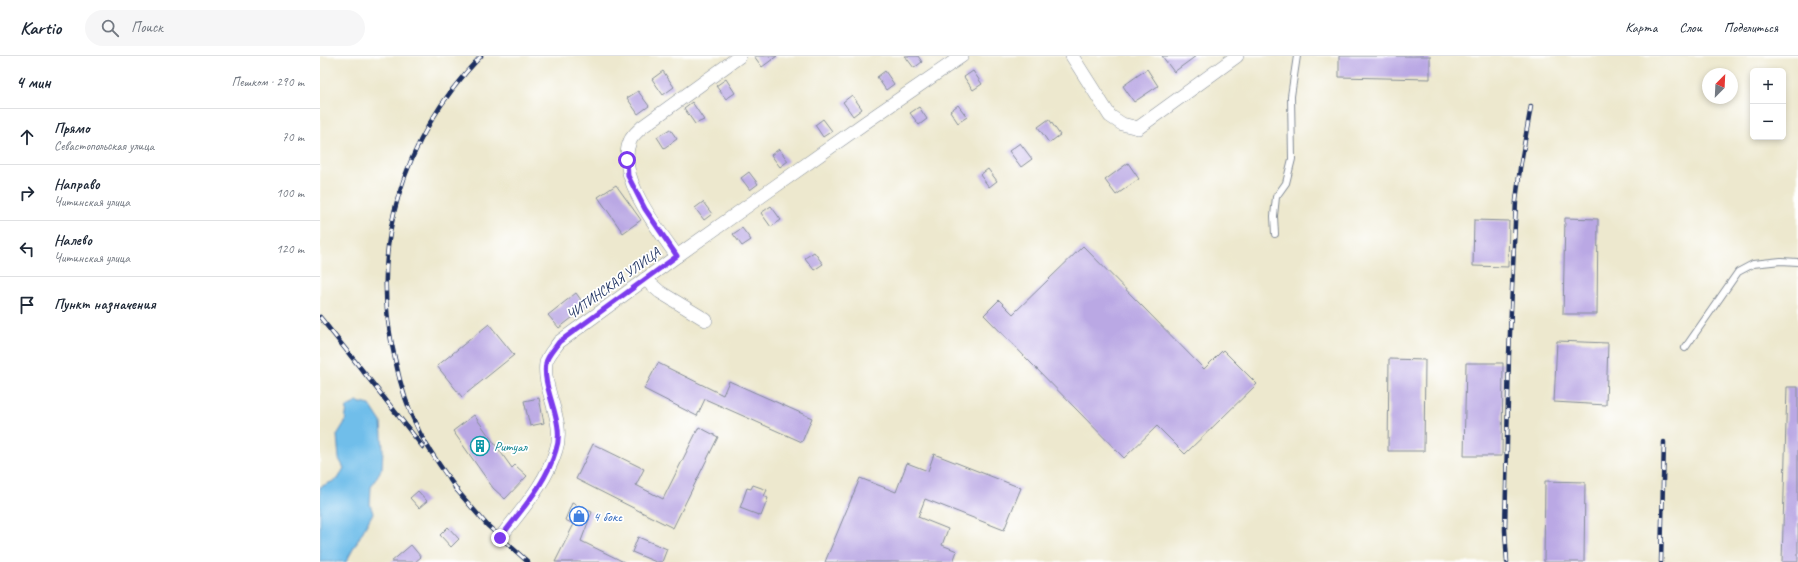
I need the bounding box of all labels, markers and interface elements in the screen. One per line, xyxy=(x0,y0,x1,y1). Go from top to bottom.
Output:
search box xyxy=(85,10,365,46)
text: Kartio xyxy=(20,16,61,40)
icon: search xyxy=(99,17,121,39)
text: Поиск xyxy=(131,18,163,37)
text: Карта xyxy=(1625,19,1657,36)
text: Слои xyxy=(1679,19,1702,36)
text: Поделиться xyxy=(1724,19,1778,36)
north arrow xyxy=(1702,68,1738,104)
map controls xyxy=(1750,68,1786,140)
button: + xyxy=(1750,68,1786,104)
text: 4 мин xyxy=(16,72,51,93)
text: Пешком · 290 m xyxy=(231,74,304,90)
button: − xyxy=(1750,104,1786,140)
text: Прямо xyxy=(54,119,90,138)
icon: ahead xyxy=(16,126,38,148)
text: 70 m xyxy=(282,129,304,145)
text: Севастопольская улица xyxy=(54,138,154,154)
route start xyxy=(618,151,636,169)
text: Направо xyxy=(54,175,100,194)
icon: right xyxy=(16,182,38,204)
text: 100 m xyxy=(276,185,304,201)
text: Читинская улица xyxy=(54,194,130,210)
text: Налево xyxy=(54,231,92,250)
icon: left xyxy=(16,238,38,260)
text: 120 m xyxy=(276,241,304,257)
street label: ЧИТИНСКАЯ УЛИЦА xyxy=(563,243,664,323)
text: Читинская улица xyxy=(54,250,130,266)
icon: arrive xyxy=(16,294,38,316)
text: Пункт назначения xyxy=(54,295,156,314)
building icon: Ритуал xyxy=(469,435,491,457)
place label: Ритуал xyxy=(494,438,528,455)
shop icon: 4 бокс xyxy=(568,505,590,527)
place label: 4 бокс xyxy=(593,508,623,525)
route end xyxy=(491,529,509,547)

